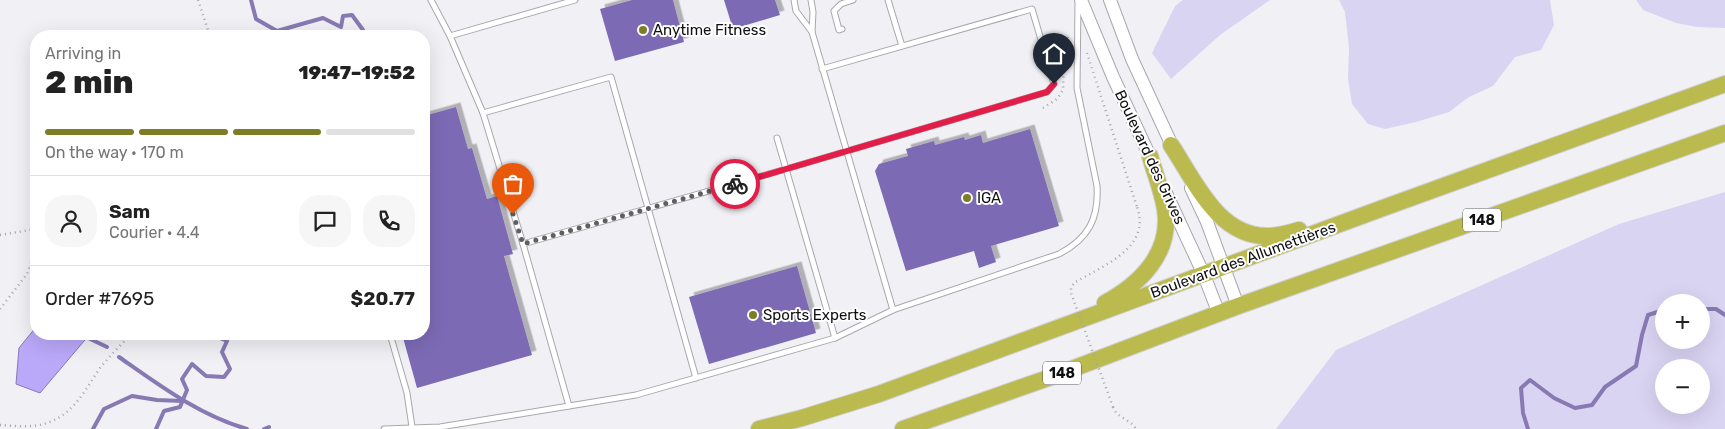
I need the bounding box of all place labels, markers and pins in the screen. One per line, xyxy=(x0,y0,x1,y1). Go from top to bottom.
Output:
place label: Anytime Fitness xyxy=(653,21,766,39)
marker: Anytime Fitness xyxy=(637,24,649,36)
pin xyxy=(1033,33,1075,84)
pin xyxy=(492,163,534,214)
place label: IGA xyxy=(977,189,1001,207)
marker: IGA xyxy=(961,192,973,204)
place label: Sports Experts xyxy=(763,306,867,324)
marker: Sports Experts xyxy=(747,309,759,321)

